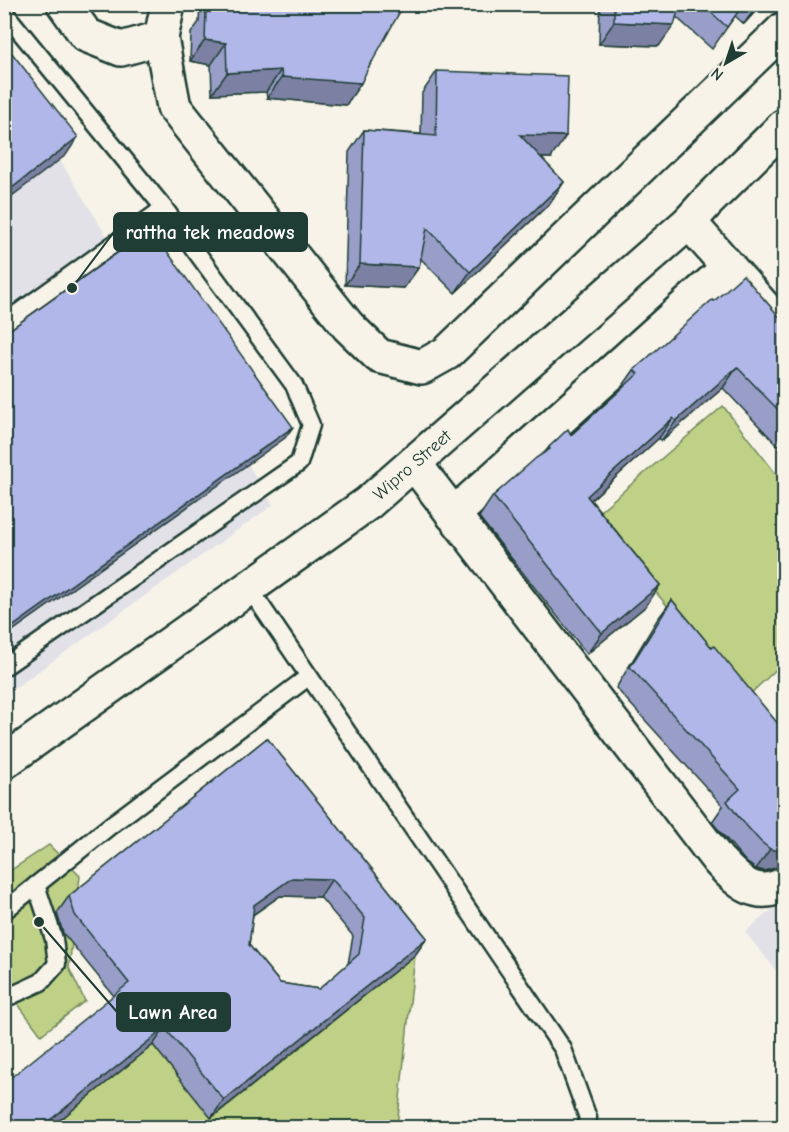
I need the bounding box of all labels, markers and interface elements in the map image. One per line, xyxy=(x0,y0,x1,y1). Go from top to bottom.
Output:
north arrow xyxy=(696,33,756,93)
text: N xyxy=(707,64,727,84)
callout: rattha tek meadows xyxy=(114,213,307,251)
text: rattha tek meadows xyxy=(126,221,294,244)
street label: Wipro Street xyxy=(369,425,456,505)
callout: Lawn Area xyxy=(117,993,230,1031)
text: Lawn Area xyxy=(128,1001,218,1024)

